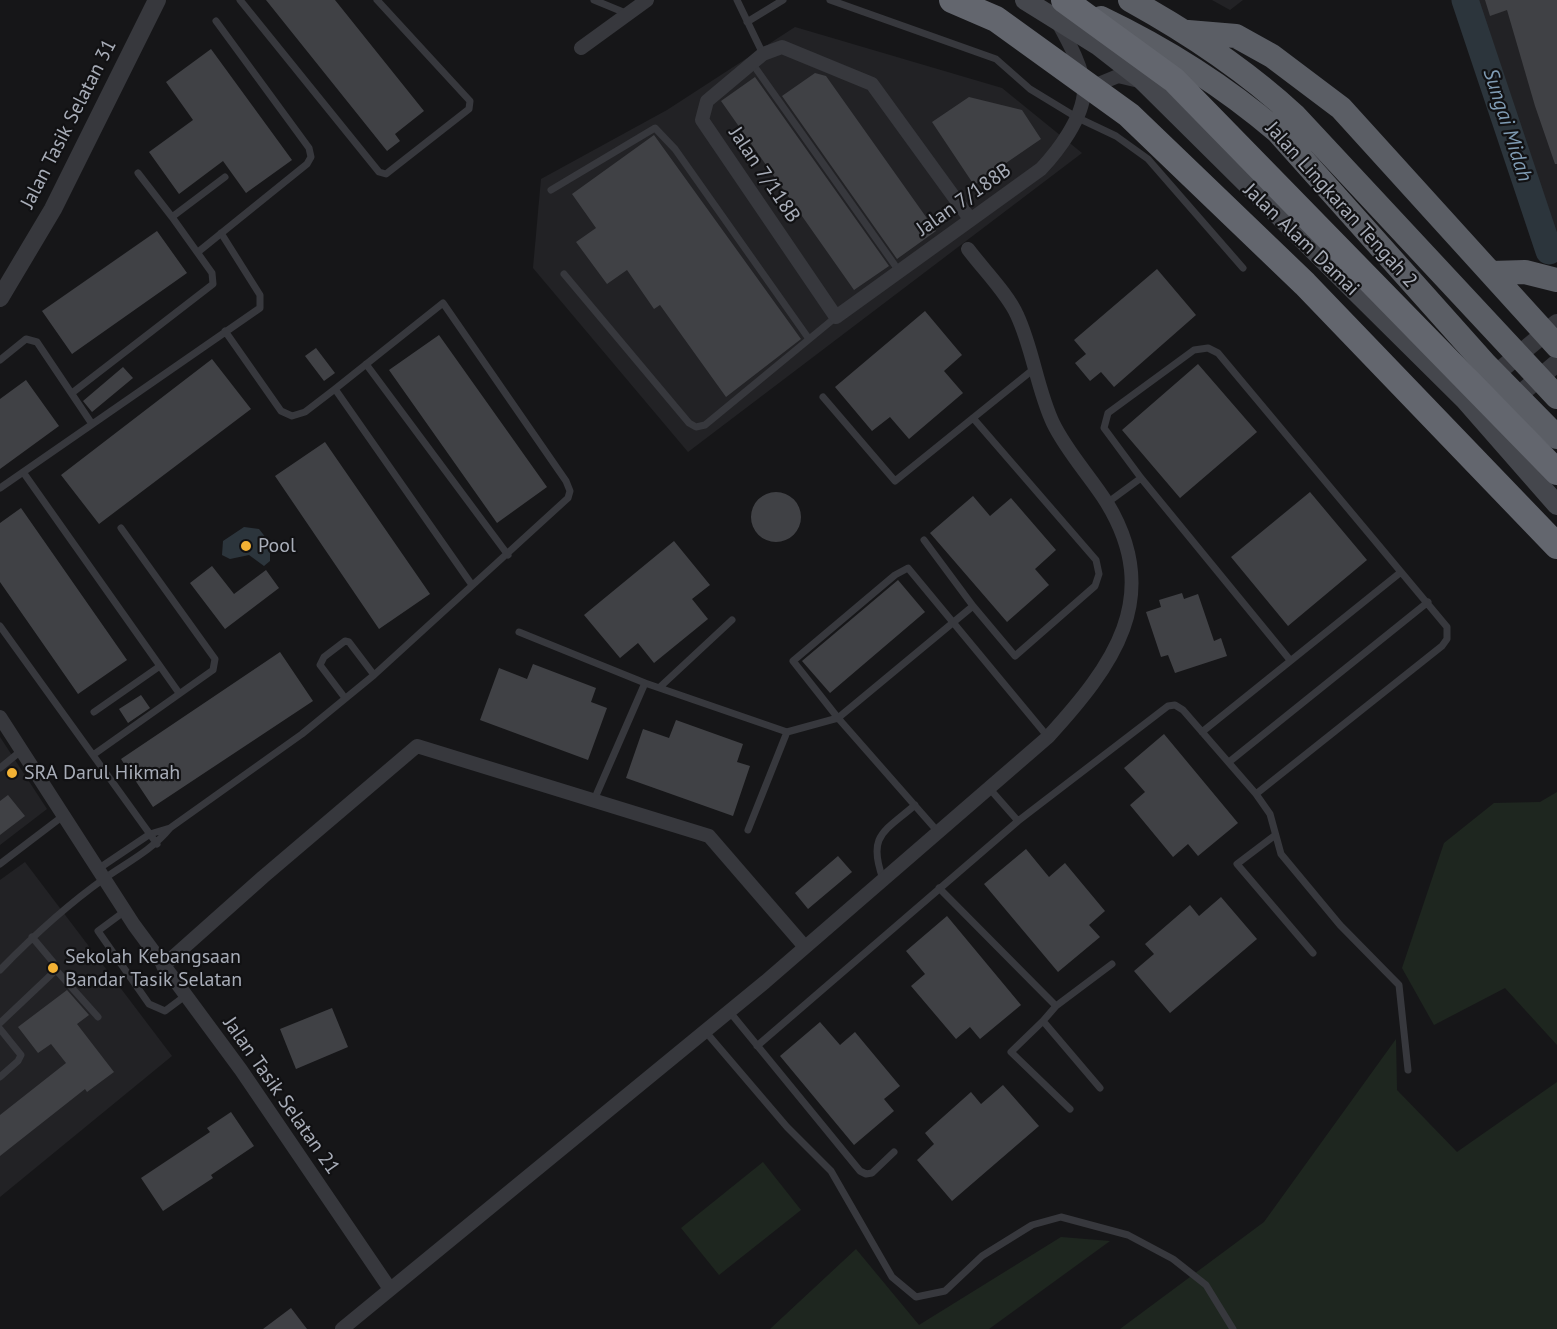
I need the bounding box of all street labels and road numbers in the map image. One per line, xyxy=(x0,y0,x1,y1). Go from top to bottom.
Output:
street label: Jalan Tasik Selatan 31 xyxy=(16,35,122,213)
street label: Jalan Lingkaran Tengah 2 xyxy=(1260,117,1422,293)
street label: Jalan 7/118B xyxy=(723,123,805,227)
street label: Jalan 7/188B xyxy=(912,159,1016,241)
street label: Jalan Alam Damai xyxy=(1238,179,1364,301)
street label: Jalan Tasik Selatan 21 xyxy=(218,1013,344,1179)

